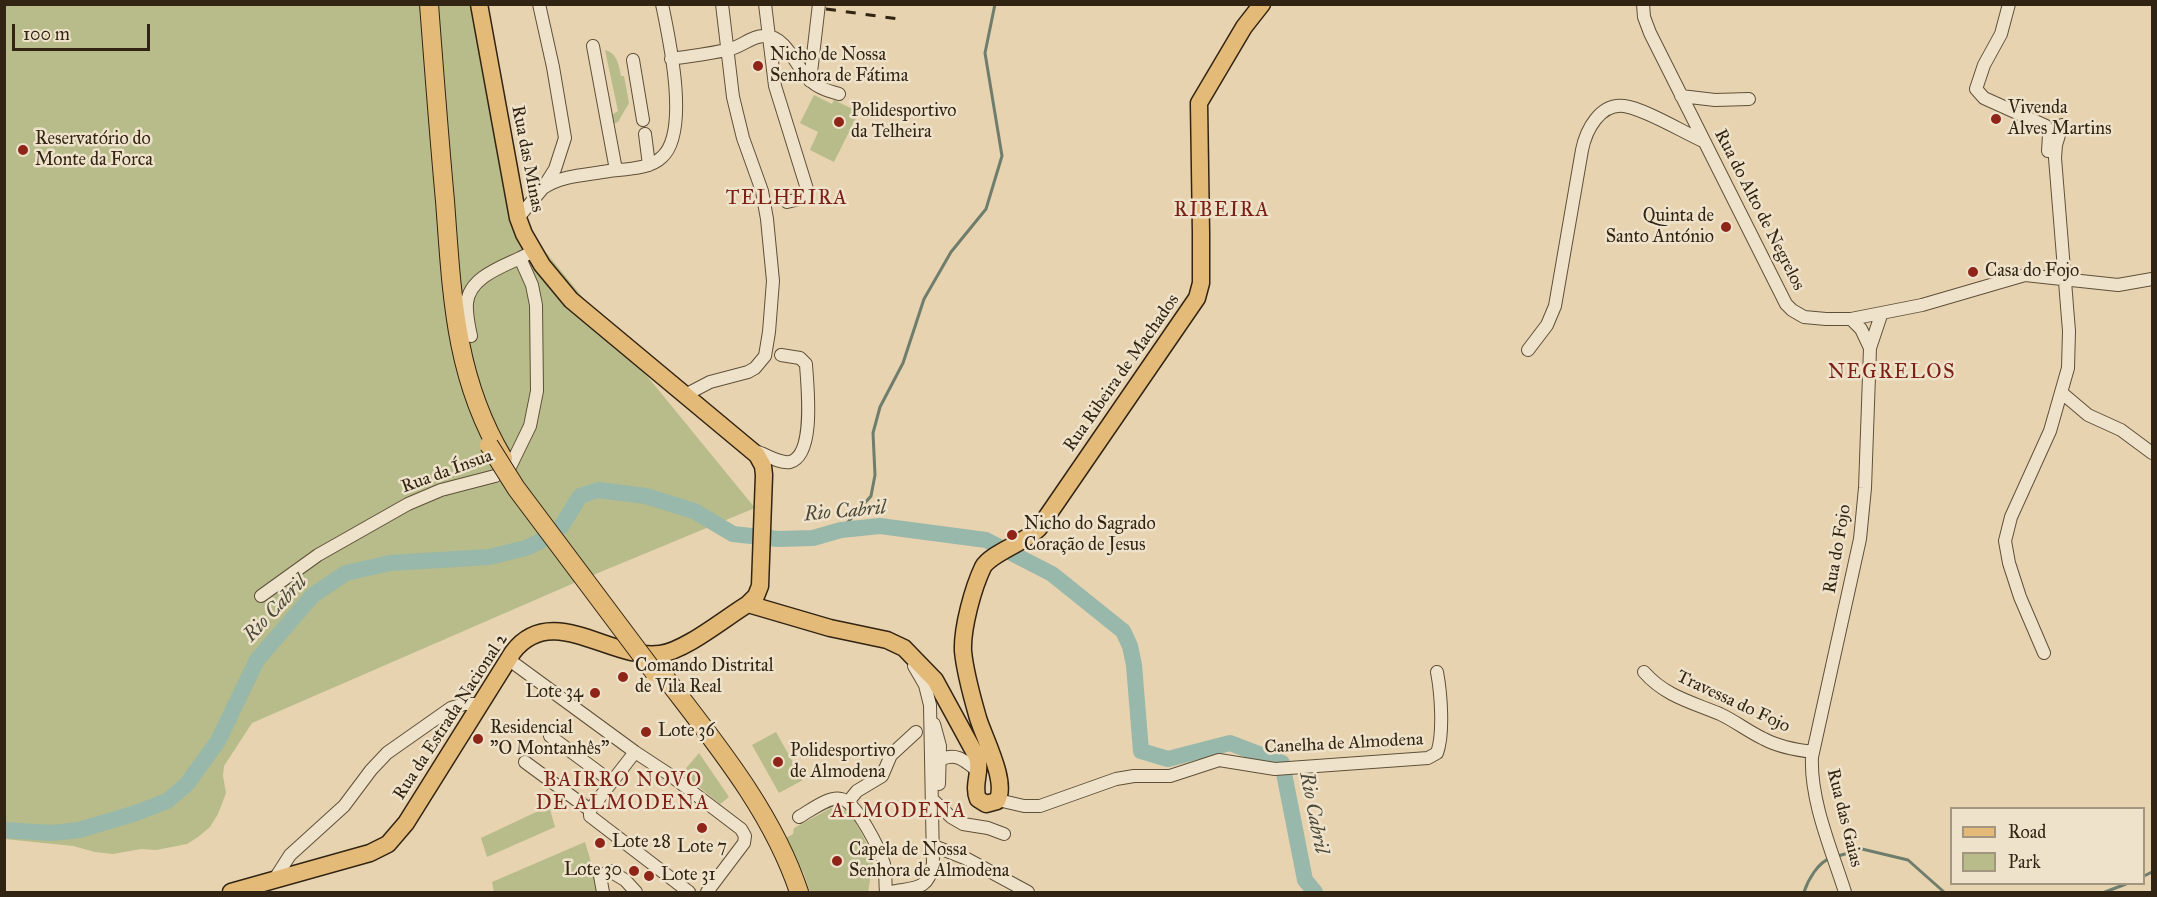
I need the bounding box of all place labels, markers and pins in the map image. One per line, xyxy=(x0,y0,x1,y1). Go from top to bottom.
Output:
place label: Nicho de Nossa Senhora de Fátima xyxy=(770,45,908,88)
marker: Nicho de Nossa Senhora de Fátima xyxy=(751,59,765,73)
place label: Vivenda Alves Martins xyxy=(2008,98,2112,140)
place label: Polidesportivo da Telheira xyxy=(851,101,957,144)
marker: Vivenda Alves Martins xyxy=(1989,112,2003,126)
marker: Polidesportivo da Telheira xyxy=(832,115,846,129)
place label: Reservatório do Monte da Forca xyxy=(35,129,153,172)
marker: Reservatório do Monte da Forca xyxy=(16,143,30,157)
place label: Quinta de Santo António xyxy=(1606,206,1714,248)
marker: Quinta de Santo António xyxy=(1719,220,1733,234)
place label: Casa do Fojo xyxy=(1985,261,2079,283)
marker: Casa do Fojo xyxy=(1966,265,1980,279)
place label: Nicho do Sagrado Coração de Jesus xyxy=(1024,514,1156,556)
marker: Nicho do Sagrado Coração de Jesus xyxy=(1005,528,1019,542)
place label: Comando Distrital de Vila Real xyxy=(635,656,774,698)
marker: Comando Distrital de Vila Real xyxy=(616,670,630,684)
place label: Lote 34 xyxy=(526,682,583,704)
marker: Lote 34 xyxy=(588,686,602,700)
place label: Residencial "O Montanhês" xyxy=(490,718,609,760)
place label: Lote 36 xyxy=(658,721,715,743)
marker: Lote 36 xyxy=(639,725,653,739)
marker: Residencial "O Montanhês" xyxy=(471,732,485,746)
place label: Polidesportivo de Almodena xyxy=(790,741,896,783)
marker: Polidesportivo de Almodena xyxy=(771,755,785,769)
marker: Lote 7 xyxy=(695,821,709,835)
place label: Lote 28 xyxy=(612,832,671,854)
marker: Lote 28 xyxy=(593,836,607,850)
place label: Lote 7 xyxy=(677,837,727,859)
place label: Capela de Nossa Senhora de Almodena xyxy=(849,840,1009,882)
marker: Capela de Nossa Senhora de Almodena xyxy=(830,854,844,868)
place label: Lote 30 xyxy=(564,860,622,882)
marker: Lote 30 xyxy=(627,864,641,878)
place label: Lote 31 xyxy=(661,865,716,887)
marker: Lote 31 xyxy=(642,869,656,883)

